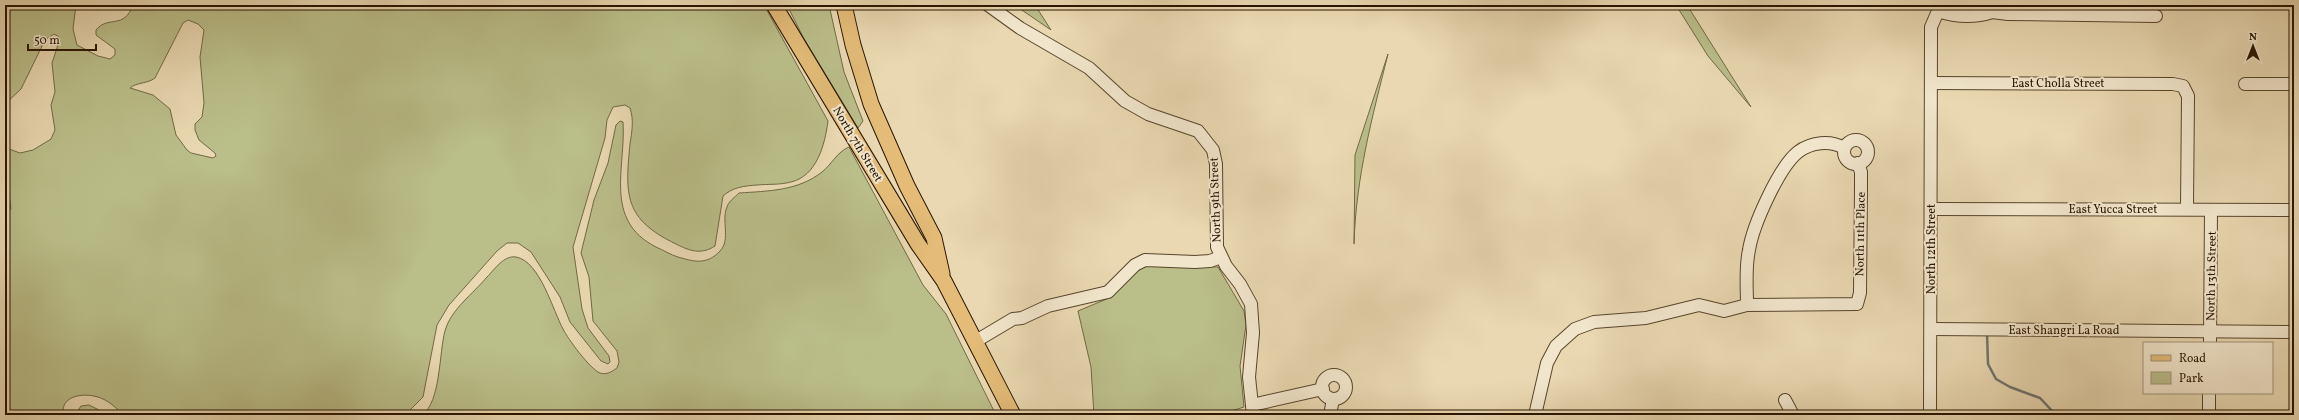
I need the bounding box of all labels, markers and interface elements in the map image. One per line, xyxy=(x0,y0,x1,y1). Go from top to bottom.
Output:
scale bar xyxy=(28,26,96,52)
north arrow xyxy=(2233,26,2273,66)
text: N xyxy=(2249,30,2257,45)
text: 50 m xyxy=(34,33,60,49)
street label: East Cholla Street xyxy=(2011,76,2105,92)
street label: North 7th Street xyxy=(828,104,886,185)
street label: North 9th Street xyxy=(1207,157,1225,243)
street label: North 11th Place xyxy=(1852,191,1870,277)
street label: East Yucca Street xyxy=(2069,202,2157,218)
street label: North 12th Street xyxy=(1924,204,1940,294)
street label: North 13th Street xyxy=(2203,231,2221,321)
street label: East Shangri La Road xyxy=(2008,323,2120,339)
legend xyxy=(2143,342,2273,394)
text: Road xyxy=(2179,351,2206,367)
text: Park xyxy=(2179,371,2204,387)

